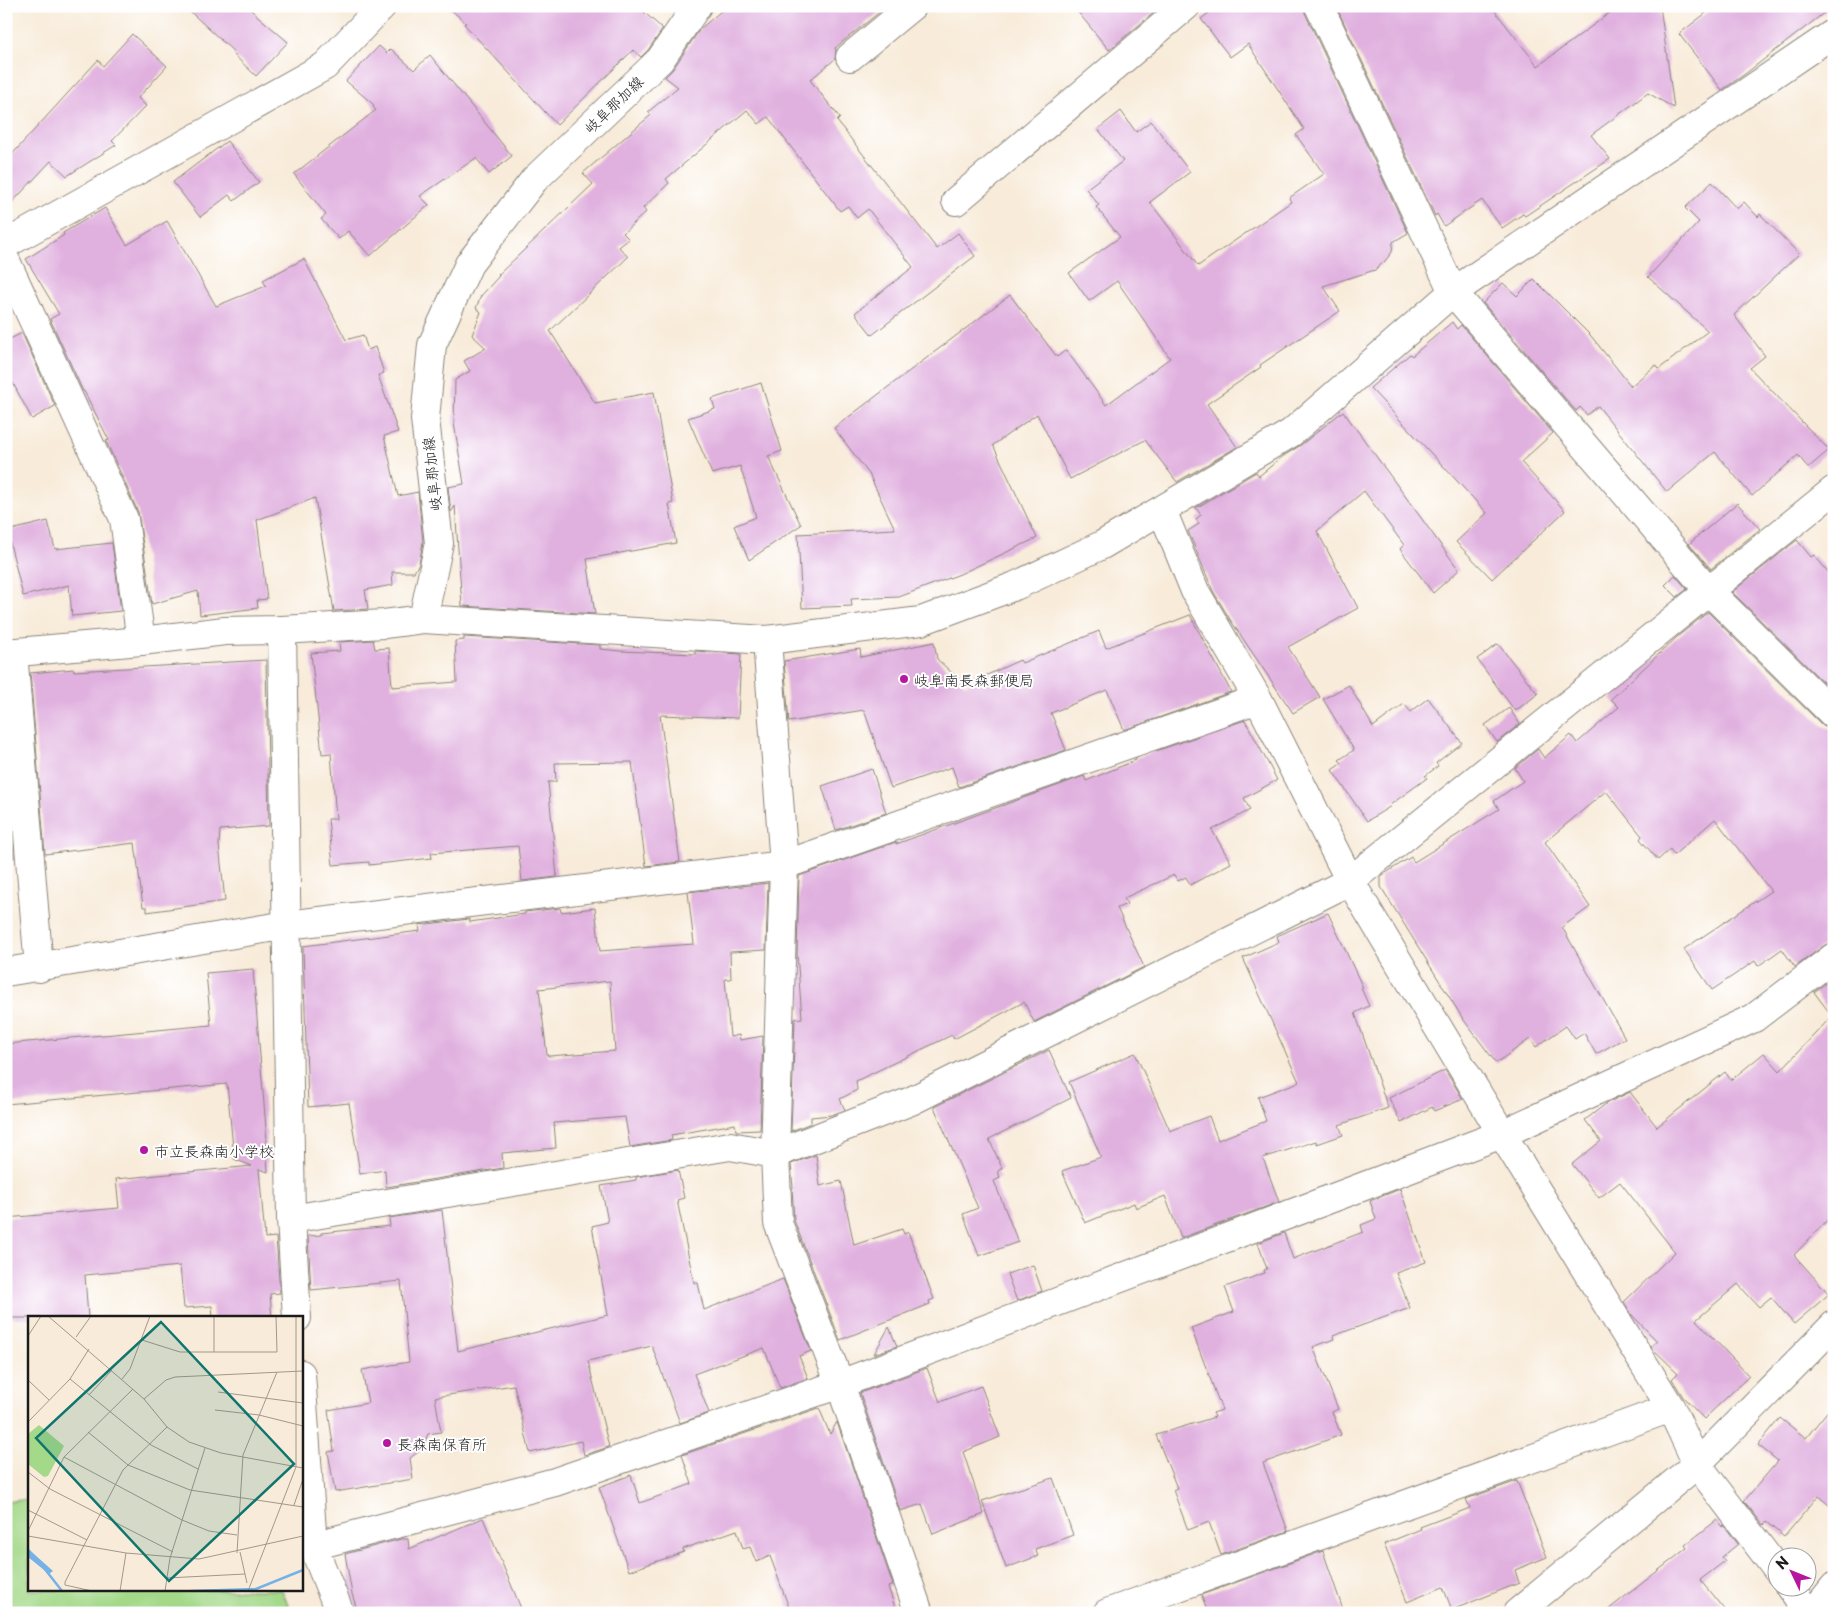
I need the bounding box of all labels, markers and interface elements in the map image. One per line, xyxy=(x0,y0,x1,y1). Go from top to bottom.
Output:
street label: 岐阜那加線 xyxy=(578,70,648,138)
street label: 岐阜那加線 xyxy=(416,435,446,513)
place label: 岐阜南長森郵便局 xyxy=(914,668,1034,691)
marker: 岐阜南長森郵便局 xyxy=(898,673,910,685)
place label: 市立長森南小学校 xyxy=(154,1139,274,1162)
marker: 市立長森南小学校 xyxy=(138,1144,150,1156)
inset map xyxy=(28,1316,302,1592)
place label: 長森南保育所 xyxy=(397,1432,487,1455)
marker: 長森南保育所 xyxy=(381,1437,393,1449)
north arrow xyxy=(1768,1546,1818,1596)
text: N xyxy=(1771,1552,1794,1574)

